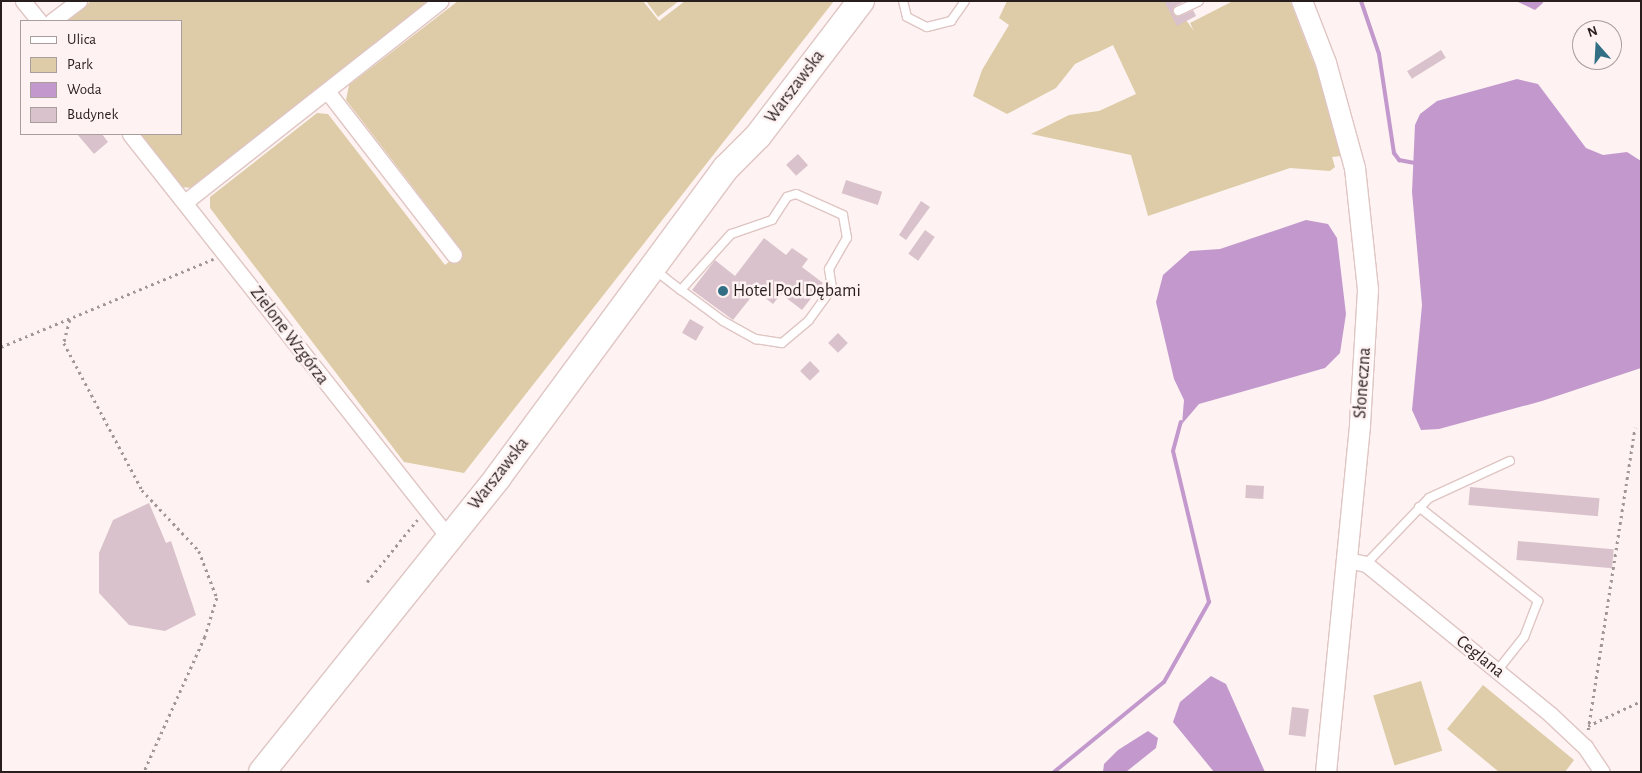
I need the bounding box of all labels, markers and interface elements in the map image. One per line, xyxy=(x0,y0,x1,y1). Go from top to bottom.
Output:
legend xyxy=(20,20,182,135)
north arrow xyxy=(1572,20,1622,70)
text: N xyxy=(1586,24,1599,40)
text: Ulica xyxy=(67,32,96,47)
street label: Warszawska xyxy=(760,46,830,128)
text: Park xyxy=(67,57,93,72)
text: Woda xyxy=(67,82,102,97)
text: Budynek xyxy=(67,107,118,122)
place label: Hotel Pod Dębami xyxy=(733,280,861,302)
street label: Zielone Wzgórza xyxy=(245,283,333,389)
marker: Hotel Pod Dębami xyxy=(717,285,729,297)
street label: Słoneczna xyxy=(1350,347,1376,419)
street label: Warszawska xyxy=(464,433,534,515)
street label: Ceglana xyxy=(1451,631,1509,683)

